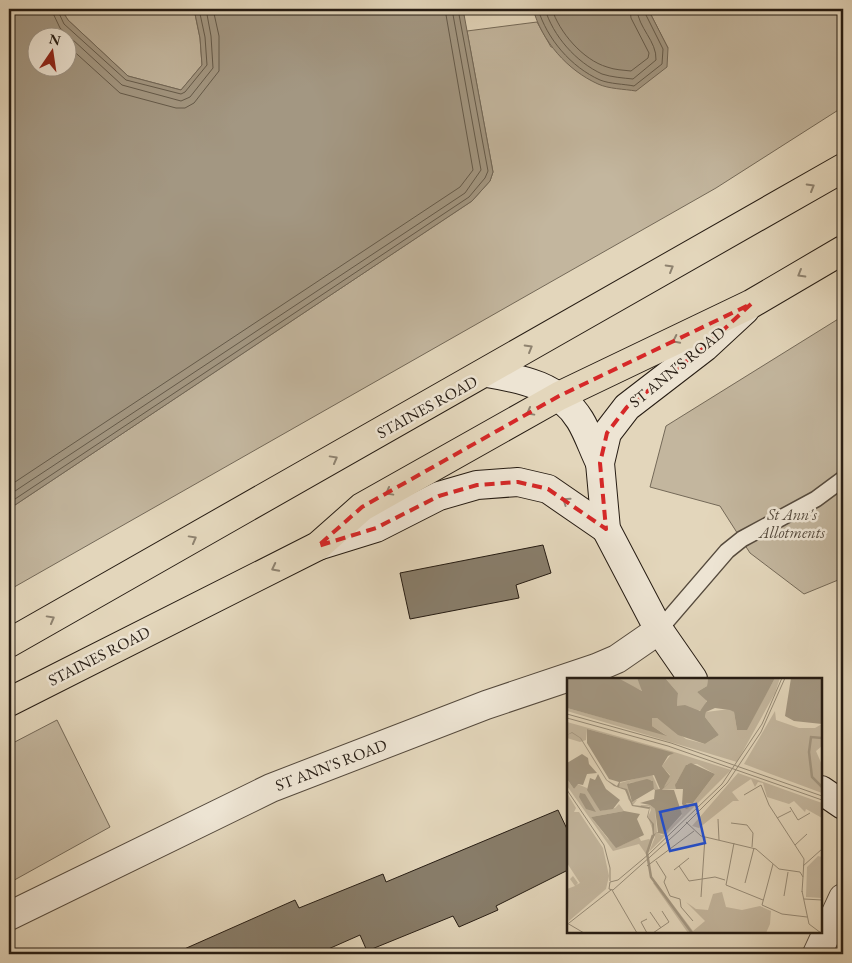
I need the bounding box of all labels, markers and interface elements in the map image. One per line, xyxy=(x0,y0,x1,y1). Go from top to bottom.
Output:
north arrow xyxy=(28,28,78,78)
text: N xyxy=(47,29,63,50)
one-way arrow xyxy=(806,183,815,193)
one-way arrow xyxy=(665,264,674,274)
one-way arrow xyxy=(798,268,807,278)
street label: ST ANN'S ROAD xyxy=(625,322,729,412)
one-way arrow xyxy=(672,334,681,344)
one-way arrow xyxy=(524,345,533,355)
street label: STAINES ROAD xyxy=(373,371,481,443)
one-way arrow xyxy=(527,406,536,416)
one-way arrow xyxy=(329,455,338,465)
one-way arrow xyxy=(385,486,394,496)
one-way arrow xyxy=(562,498,571,507)
park label: St Ann's Allotments xyxy=(758,504,825,543)
one-way arrow xyxy=(187,535,196,545)
one-way arrow xyxy=(271,562,280,572)
one-way arrow xyxy=(46,615,55,625)
street label: STAINES ROAD xyxy=(44,621,154,691)
inset map xyxy=(567,678,822,933)
street label: ST ANN'S ROAD xyxy=(272,734,390,796)

